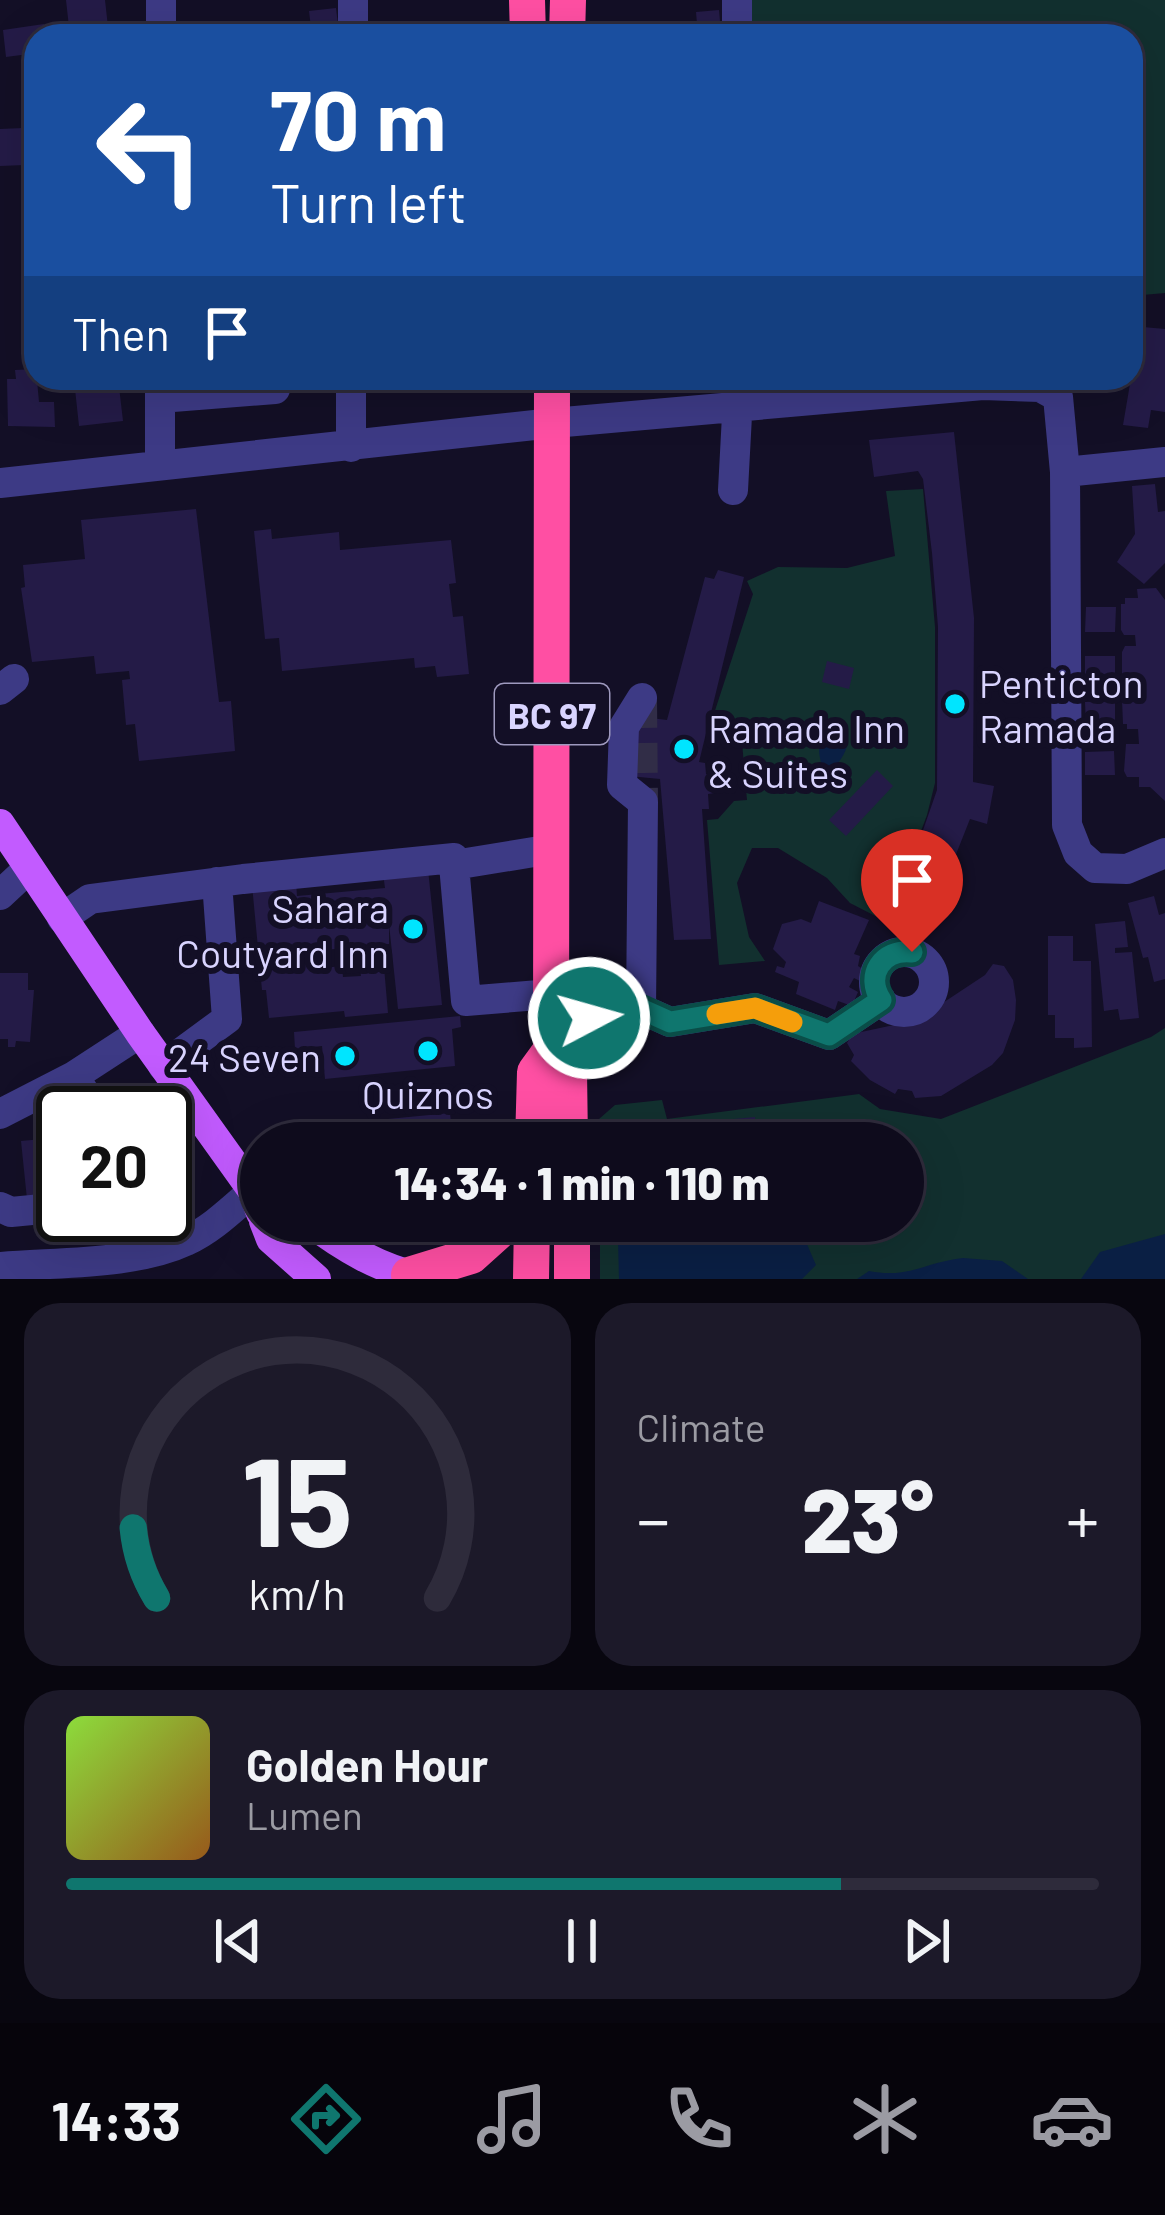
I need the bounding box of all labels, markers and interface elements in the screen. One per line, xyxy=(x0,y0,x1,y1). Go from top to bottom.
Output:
text: 70 m xyxy=(270,67,446,168)
icon: left xyxy=(72,72,228,228)
text: Turn left xyxy=(270,169,467,234)
icon: arrive xyxy=(194,300,260,366)
text: Then xyxy=(72,306,170,360)
place label: Penticton Ramada xyxy=(979,659,1144,751)
road number: BC 97 xyxy=(495,684,609,744)
marker: Penticton Ramada xyxy=(942,691,968,717)
place label: Ramada Inn & Suites xyxy=(708,704,905,796)
marker: Ramada Inn & Suites xyxy=(671,736,697,762)
pin xyxy=(861,829,963,952)
icon: arrive xyxy=(879,847,945,913)
place label: Sahara Coutyard Inn xyxy=(176,884,389,976)
marker: Sahara Coutyard Inn xyxy=(400,916,426,942)
position arrow xyxy=(526,955,652,1081)
place label: 24 Seven xyxy=(168,1033,321,1080)
marker: Quiznos xyxy=(415,1038,441,1064)
marker: 24 Seven xyxy=(332,1043,358,1069)
place label: Quiznos xyxy=(362,1070,494,1117)
speed limit sign: 20 xyxy=(36,1086,192,1242)
text: 14:34 · 1 min · 110 m xyxy=(394,1155,770,1209)
text: Climate xyxy=(637,1403,766,1450)
text: 15 xyxy=(242,1422,353,1572)
text: 23° xyxy=(801,1463,934,1571)
text: − xyxy=(637,1478,670,1557)
text: + xyxy=(1066,1478,1099,1557)
text: km/h xyxy=(249,1566,346,1618)
text: Golden Hour xyxy=(246,1737,488,1791)
text: Lumen xyxy=(246,1791,363,1838)
icon: previous xyxy=(205,1908,271,1974)
icon: pause xyxy=(549,1908,615,1974)
icon: next xyxy=(894,1908,960,1974)
icon: directions xyxy=(284,2077,368,2161)
icon: music xyxy=(470,2077,554,2161)
icon: phone xyxy=(657,2077,741,2161)
icon: climate xyxy=(843,2077,927,2161)
icon: car xyxy=(1030,2077,1114,2161)
text: 14:33 xyxy=(51,2087,181,2152)

